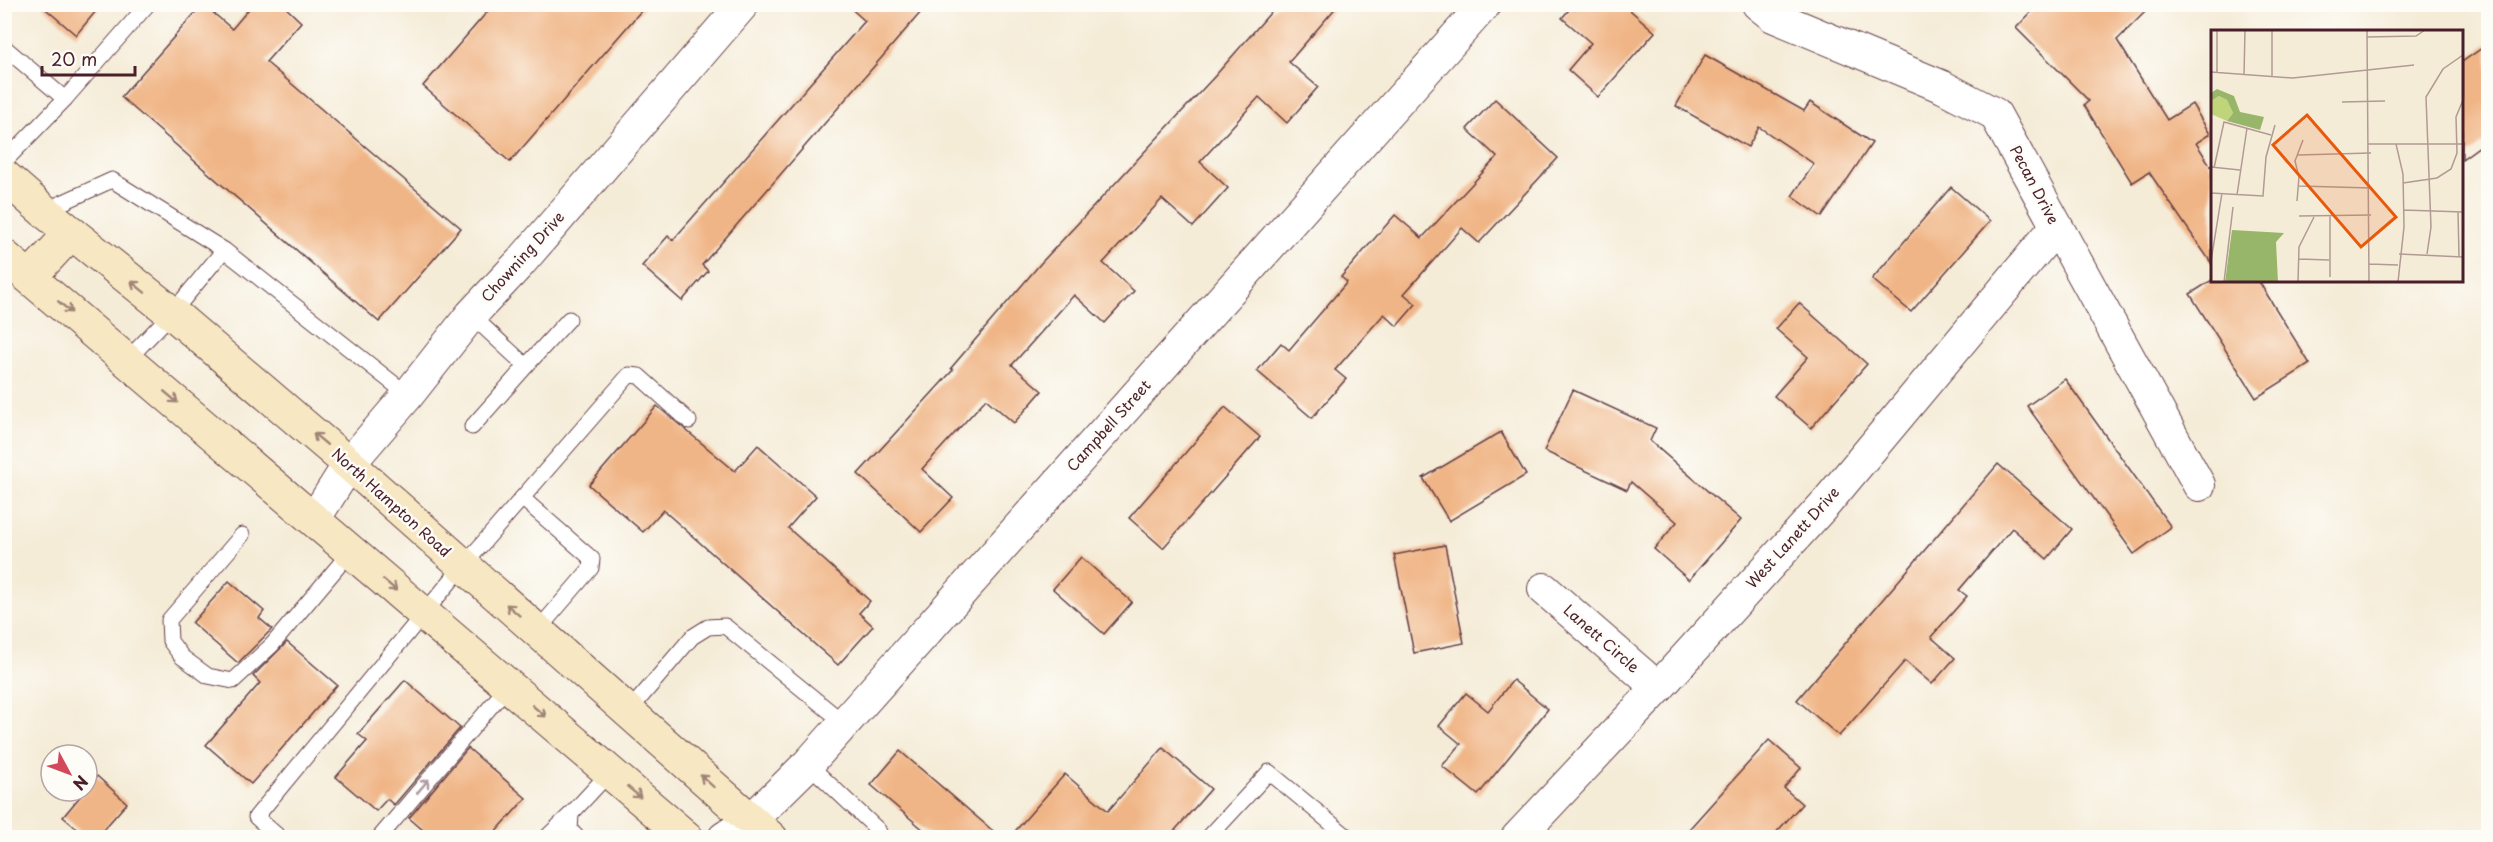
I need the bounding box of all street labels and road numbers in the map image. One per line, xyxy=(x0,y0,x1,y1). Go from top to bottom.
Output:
street label: Pecan Drive xyxy=(2005,141,2066,228)
street label: Chowning Drive xyxy=(475,205,569,307)
street label: Campbell Street xyxy=(1060,374,1155,476)
street label: North Hampton Road xyxy=(327,442,457,562)
street label: West Lanett Drive xyxy=(1740,481,1844,593)
street label: Lanett Circle xyxy=(1559,598,1645,677)

